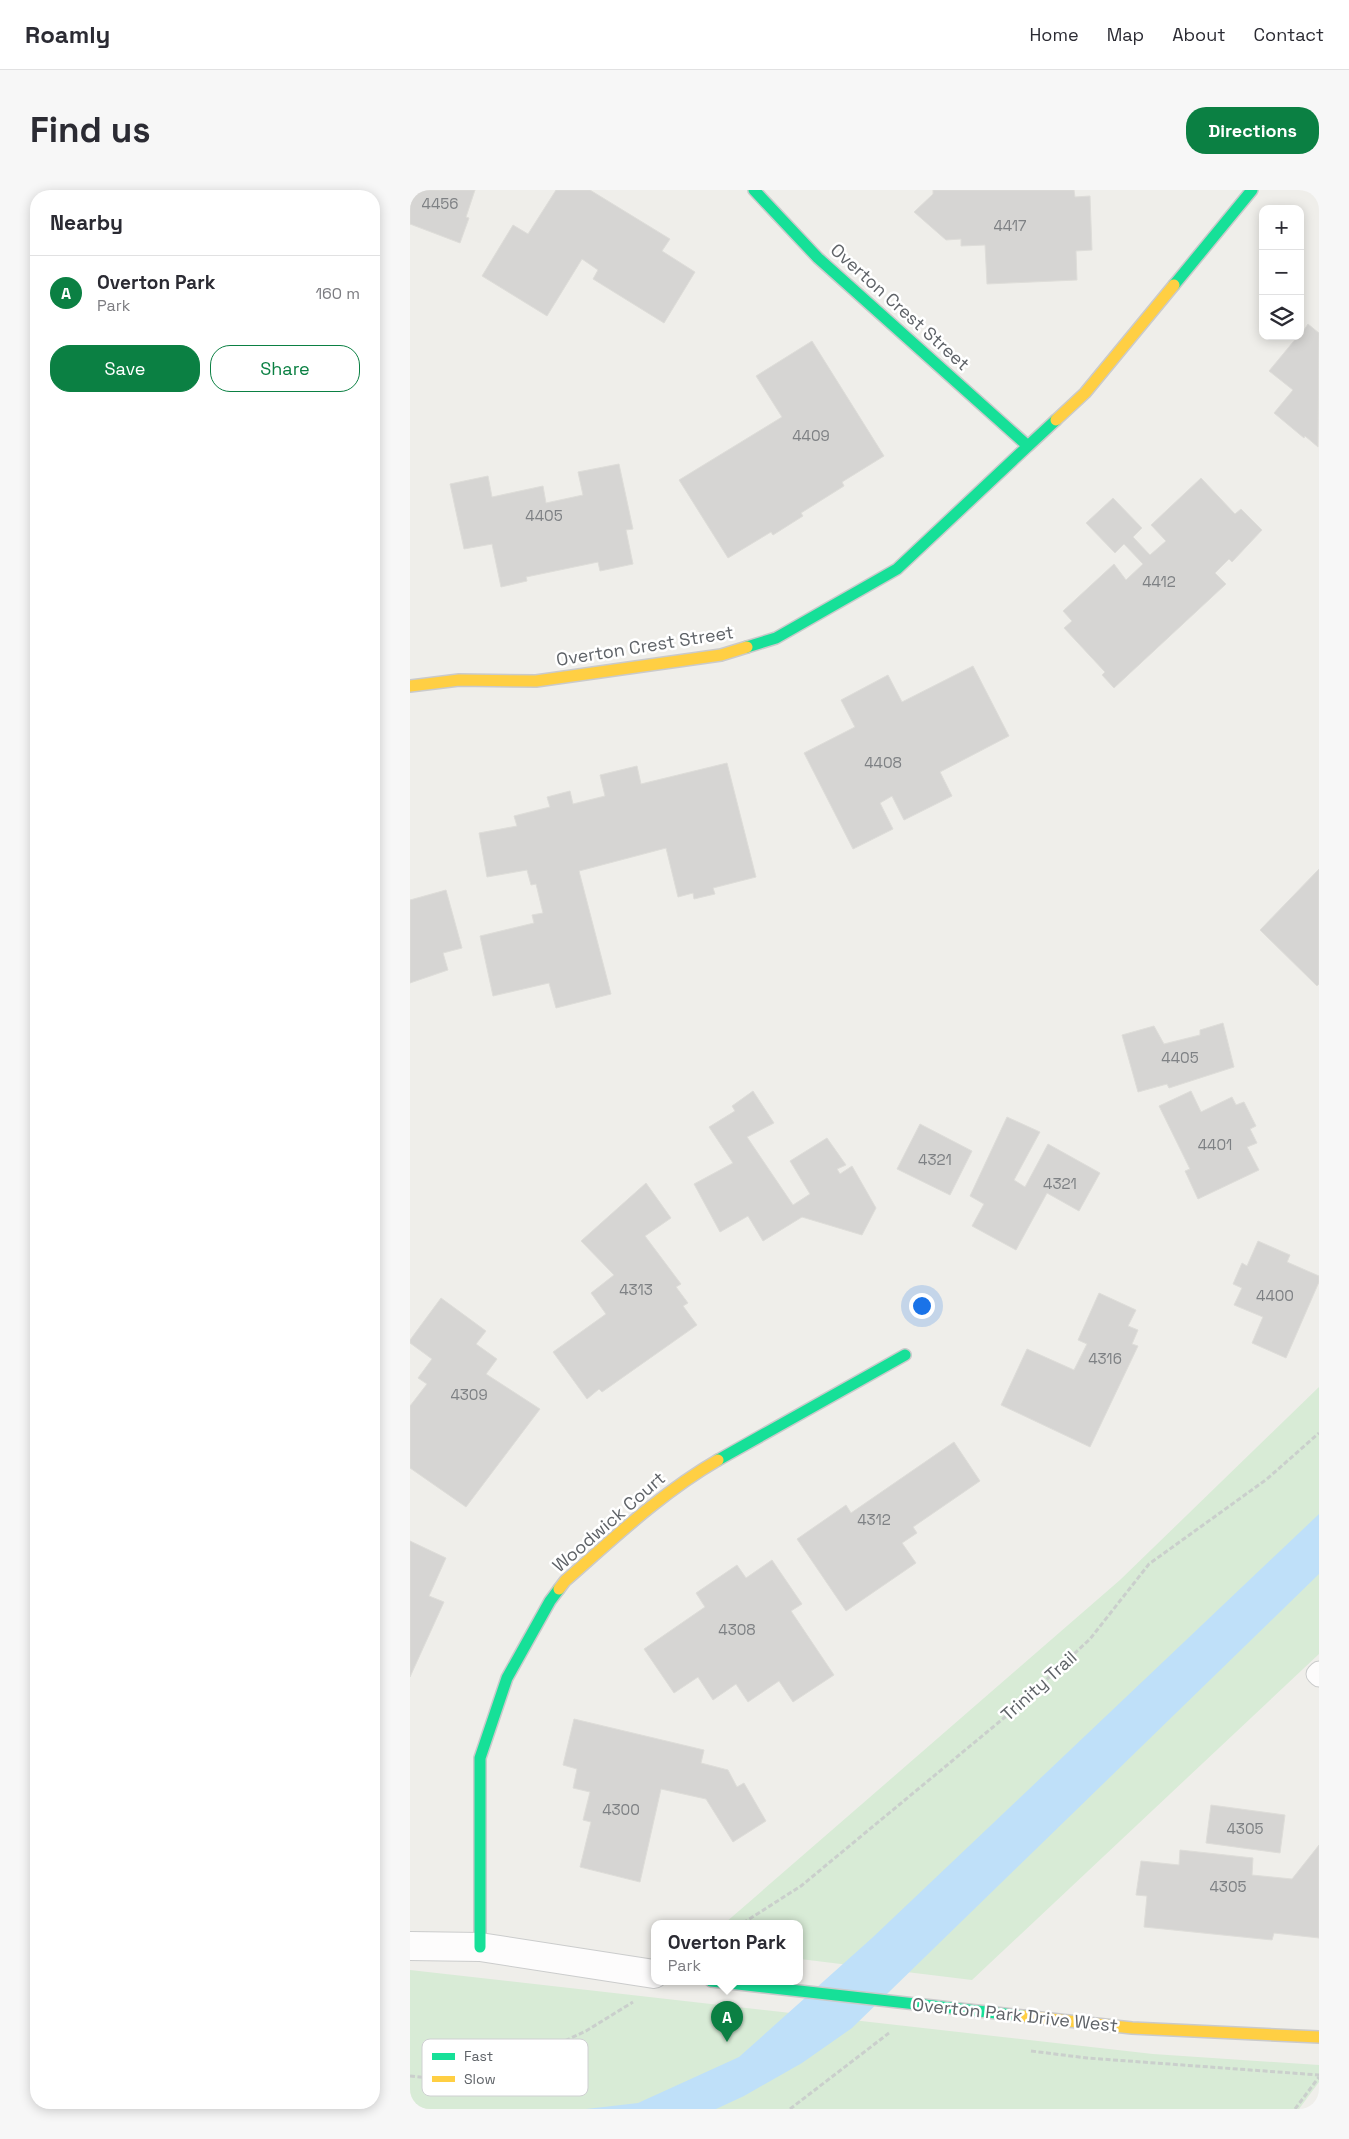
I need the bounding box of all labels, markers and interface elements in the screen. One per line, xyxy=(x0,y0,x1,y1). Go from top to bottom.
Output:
text: Roamly xyxy=(25,19,110,50)
text: Home xyxy=(1030,23,1079,46)
text: Map xyxy=(1107,23,1144,46)
text: About xyxy=(1172,23,1226,46)
text: Contact xyxy=(1254,23,1324,46)
button: Directions xyxy=(1186,107,1319,154)
text: Find us xyxy=(30,108,151,152)
house number: 4456 xyxy=(422,194,458,213)
map controls xyxy=(1259,205,1304,340)
button: + xyxy=(1259,205,1304,250)
text: Nearby xyxy=(50,209,123,236)
house number: 4417 xyxy=(993,216,1027,235)
street label: Overton Crest Street xyxy=(826,238,975,375)
button: − xyxy=(1259,250,1304,295)
text: Overton Park xyxy=(97,270,215,295)
text: A xyxy=(61,283,71,304)
text: 160 m xyxy=(315,283,360,304)
text: Park xyxy=(97,295,130,316)
button: layers xyxy=(1259,295,1304,340)
button: Save xyxy=(50,345,200,392)
button: Share xyxy=(210,345,360,392)
house number: 4409 xyxy=(792,426,830,445)
house number: 4405 xyxy=(525,506,563,525)
house number: 4412 xyxy=(1142,572,1176,591)
street label: Overton Crest Street xyxy=(555,620,735,671)
house number: 4408 xyxy=(864,753,902,772)
house number: 4405 xyxy=(1161,1048,1199,1067)
house number: 4401 xyxy=(1198,1135,1232,1154)
house number: 4321 xyxy=(918,1150,952,1169)
house number: 4321 xyxy=(1043,1174,1077,1193)
house number: 4313 xyxy=(619,1280,653,1299)
house number: 4400 xyxy=(1256,1286,1294,1305)
your location xyxy=(909,1293,935,1319)
house number: 4316 xyxy=(1088,1349,1122,1368)
house number: 4309 xyxy=(450,1385,488,1404)
street label: Woodwick Court xyxy=(548,1466,670,1577)
house number: 4312 xyxy=(857,1510,891,1529)
house number: 4308 xyxy=(718,1620,756,1639)
street label: Trinity Trail xyxy=(996,1646,1081,1726)
house number: 4300 xyxy=(602,1800,640,1819)
house number: 4305 xyxy=(1226,1819,1264,1838)
house number: 4305 xyxy=(1209,1877,1247,1896)
popup xyxy=(651,1920,803,1985)
text: Overton Park xyxy=(668,1930,786,1955)
text: Park xyxy=(668,1955,701,1976)
street label: Overton Park Drive West xyxy=(911,1992,1119,2037)
pin: A xyxy=(711,2001,743,2042)
legend xyxy=(422,2039,588,2096)
text: Fast xyxy=(464,2047,493,2065)
text: Slow xyxy=(464,2070,496,2088)

